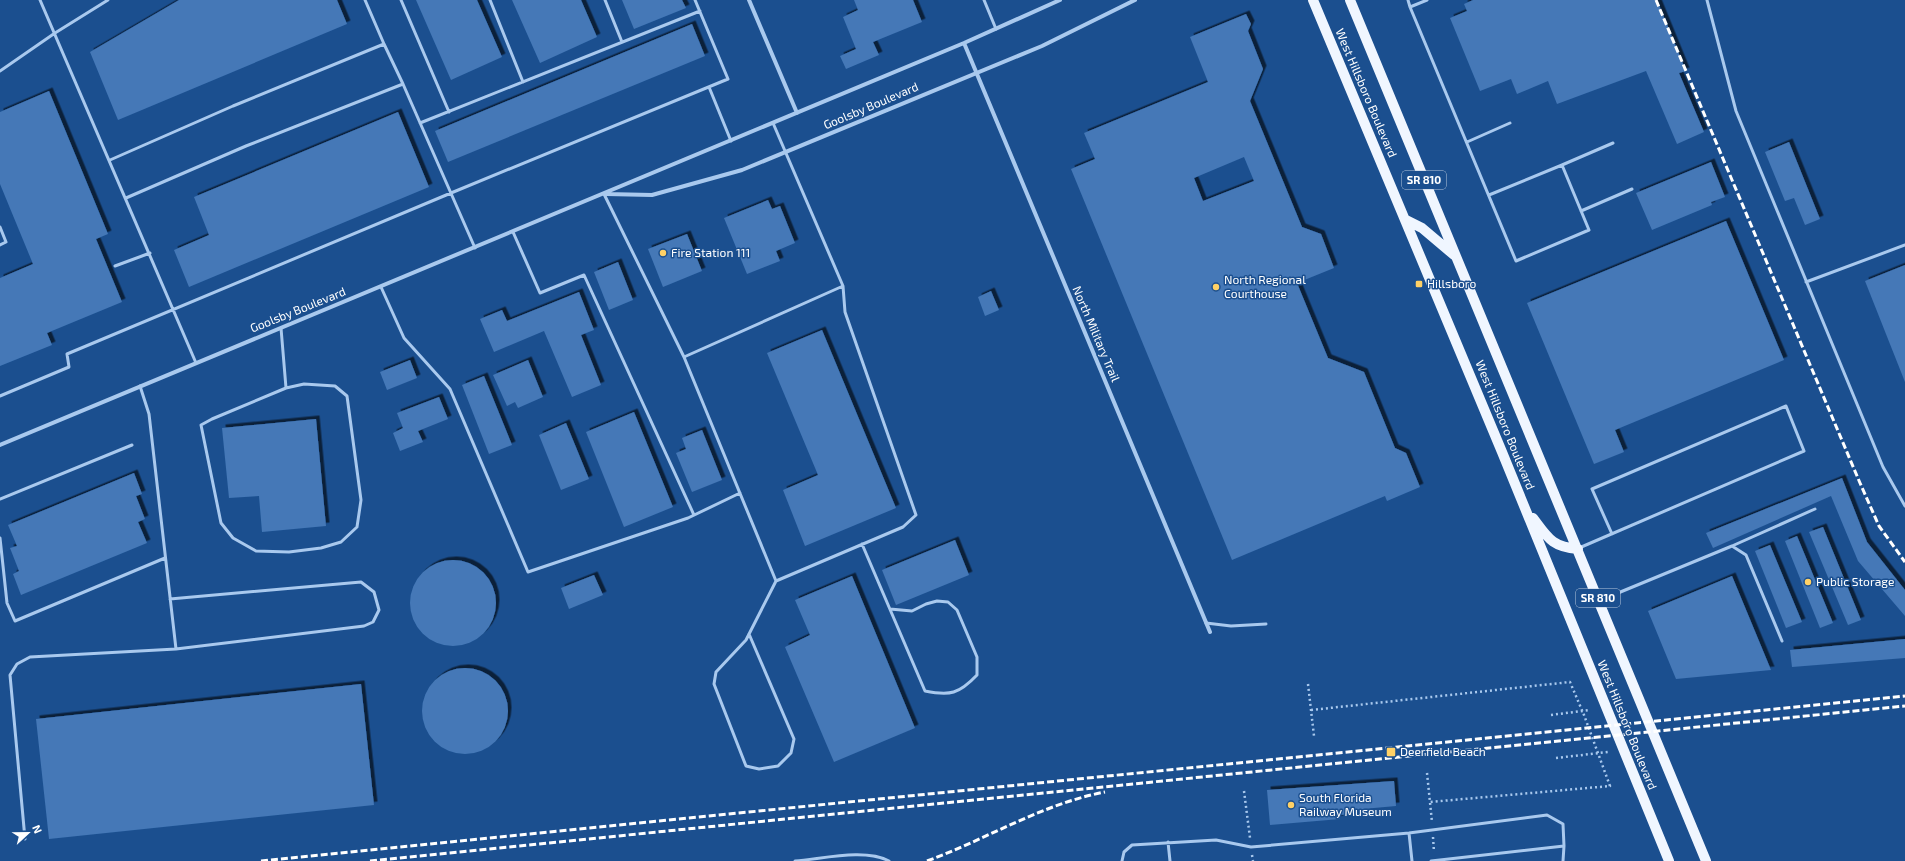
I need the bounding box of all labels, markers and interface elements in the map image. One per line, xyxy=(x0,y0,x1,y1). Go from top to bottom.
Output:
street label: West Hillsboro Boulevard xyxy=(1333,26,1400,159)
street label: Goolsby Boulevard xyxy=(821,79,920,131)
road number: SR 810 xyxy=(1402,171,1446,189)
place label: Fire Station 111 xyxy=(671,245,750,259)
marker: Fire Station 111 xyxy=(658,248,668,258)
place label: North Regional Courthouse xyxy=(1224,272,1306,300)
place label: Hillsboro xyxy=(1427,276,1477,290)
marker: Hillsboro xyxy=(1414,279,1424,289)
marker: North Regional Courthouse xyxy=(1211,282,1221,292)
street label: Goolsby Boulevard xyxy=(248,283,347,335)
street label: North Military Trail xyxy=(1070,284,1124,384)
street label: West Hillsboro Boulevard xyxy=(1473,358,1538,491)
place label: Public Storage xyxy=(1816,574,1894,588)
marker: Public Storage xyxy=(1803,577,1813,587)
road number: SR 810 xyxy=(1576,589,1620,607)
street label: West Hillsboro Boulevard xyxy=(1595,658,1660,791)
place label: Deerfield Beach xyxy=(1400,744,1486,758)
marker: Deerfield Beach xyxy=(1385,746,1397,758)
place label: South Florida Railway Museum xyxy=(1299,790,1392,818)
marker: South Florida Railway Museum xyxy=(1286,800,1296,810)
north arrow xyxy=(8,813,48,853)
text: N xyxy=(30,823,45,835)

